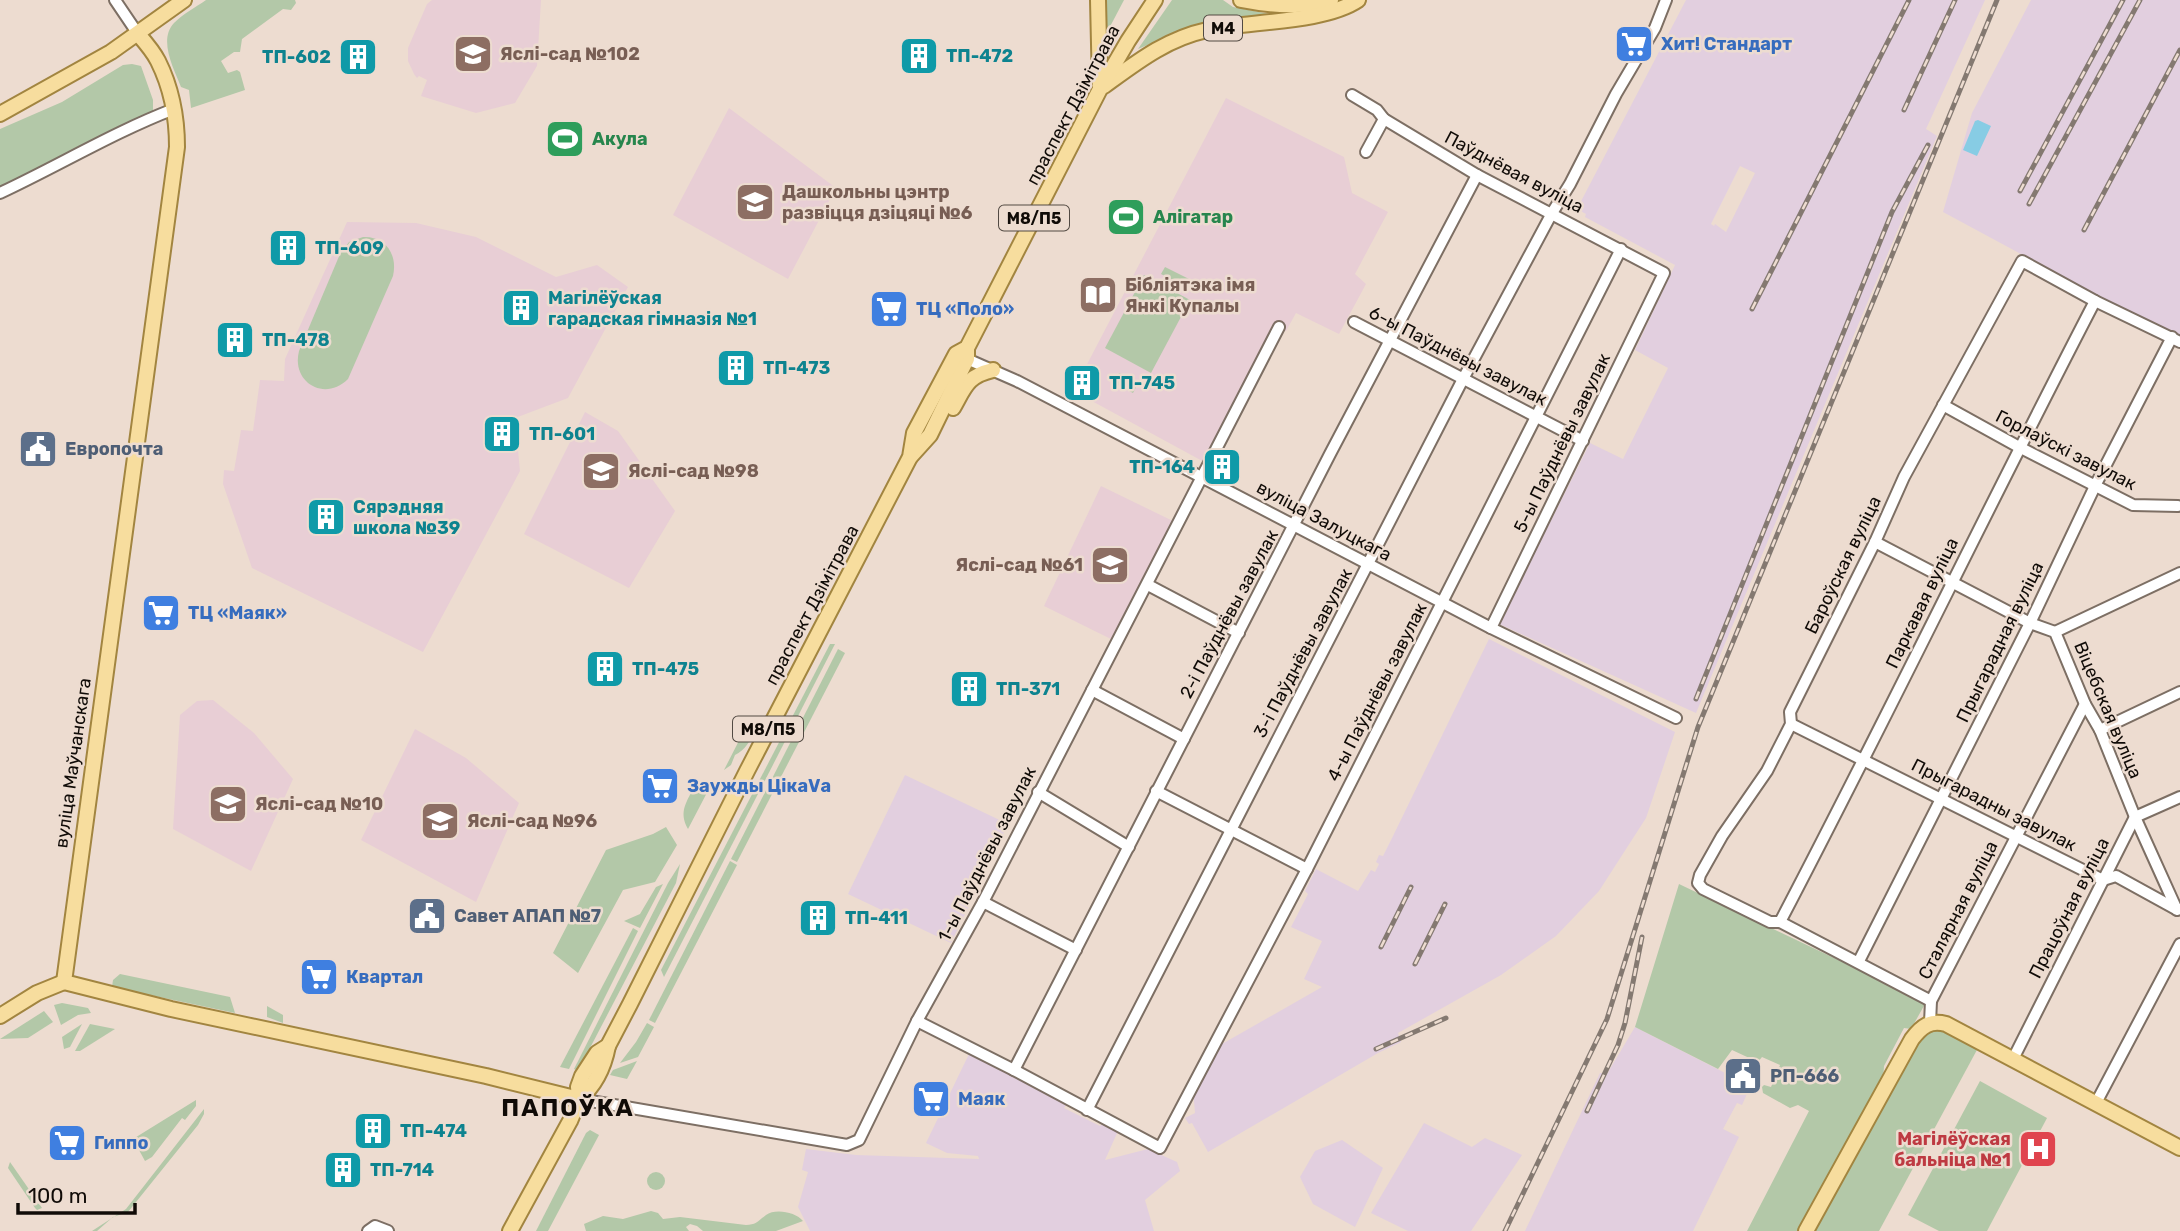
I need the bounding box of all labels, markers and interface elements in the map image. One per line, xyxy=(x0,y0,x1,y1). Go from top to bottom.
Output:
road number: М4 xyxy=(1204,16,1242,40)
street label: праспект Дзімітрава xyxy=(1021,21,1125,189)
supermarket icon: Хит! Стандарт xyxy=(1613,23,1655,65)
school or university icon: Яслі-сад №102 xyxy=(452,33,494,75)
place label: Хит! Стандарт xyxy=(1661,33,1792,55)
building icon: ТП-472 xyxy=(898,35,940,77)
building icon: ТП-602 xyxy=(337,36,379,78)
place label: Яслі-сад №102 xyxy=(500,43,640,65)
place label: ТП-472 xyxy=(946,45,1013,67)
place label: ТП-602 xyxy=(262,46,331,68)
sports icon: Акула xyxy=(544,118,586,160)
street label: Паўднёвая вуліца xyxy=(1441,126,1587,218)
place label: Акула xyxy=(592,128,648,150)
school or university icon: Дашкольны цэнтр развіцця дзіцяці №6 xyxy=(734,181,776,223)
place label: Дашкольны цэнтр развіцця дзіцяці №6 xyxy=(782,181,973,224)
sports icon: Алігатар xyxy=(1105,196,1147,238)
road number: М8/П5 xyxy=(999,206,1069,230)
place label: Алігатар xyxy=(1153,206,1233,228)
building icon: ТП-609 xyxy=(267,227,309,269)
place label: ТП-609 xyxy=(315,237,384,259)
library icon: Бібліятэка імя Янкі Купалы xyxy=(1077,274,1119,316)
place label: Бібліятэка імя Янкі Купалы xyxy=(1125,274,1255,317)
building icon: Магілёўская гарадская гімназія №1 xyxy=(500,287,542,329)
place label: Магілёўская гарадская гімназія №1 xyxy=(548,287,757,330)
supermarket icon: ТЦ «Поло» xyxy=(868,288,910,330)
place label: ТЦ «Поло» xyxy=(916,298,1014,320)
street label: 6-ы Паўднёвы завулак xyxy=(1365,301,1551,411)
building icon: ТП-478 xyxy=(214,319,256,361)
place label: ТП-478 xyxy=(262,329,330,351)
building icon: ТП-473 xyxy=(715,347,757,389)
street label: 5-ы Паўднёвы завулак xyxy=(1509,349,1615,536)
place label: ТП-473 xyxy=(763,357,830,379)
building icon: ТП-745 xyxy=(1061,362,1103,404)
place label: ТП-745 xyxy=(1109,372,1175,394)
street label: Горлаўскі завулак xyxy=(1992,405,2140,495)
building icon: ТП-601 xyxy=(481,413,523,455)
place label: ТП-601 xyxy=(529,423,595,445)
public building icon: Европочта xyxy=(17,428,59,470)
place label: Европочта xyxy=(65,438,163,460)
building icon: ТП-164 xyxy=(1201,446,1243,488)
school or university icon: Яслі-сад №98 xyxy=(580,450,622,492)
place label: ТП-164 xyxy=(1129,456,1195,478)
place label: Яслі-сад №98 xyxy=(628,460,759,482)
street label: вуліца Залуцкага xyxy=(1253,476,1395,566)
street label: Бароўская вуліца xyxy=(1800,492,1886,638)
building icon: Сярэдняя школа №39 xyxy=(305,496,347,538)
place label: Сярэдняя школа №39 xyxy=(353,496,460,539)
street label: праспект Дзімітрава xyxy=(760,521,864,689)
street label: 2-і Паўднёвы завулак xyxy=(1175,526,1283,702)
street label: Паркавая вуліца xyxy=(1881,534,1963,672)
school or university icon: Яслі-сад №61 xyxy=(1089,544,1131,586)
place label: Яслі-сад №61 xyxy=(956,554,1083,576)
street label: Прыгарадная вуліца xyxy=(1952,558,2048,726)
street label: 3-і Паўднёвы завулак xyxy=(1249,564,1357,741)
supermarket icon: ТЦ «Маяк» xyxy=(140,592,182,634)
street label: 4-ы Паўднёвы завулак xyxy=(1322,599,1432,785)
place label: ТЦ «Маяк» xyxy=(188,602,287,624)
street label: Віцебская вуліца xyxy=(2069,638,2147,782)
building icon: ТП-475 xyxy=(584,648,626,690)
place label: ТП-475 xyxy=(632,658,699,680)
building icon: ТП-371 xyxy=(948,668,990,710)
street label: вуліца Маўчанскага xyxy=(50,676,96,850)
place label: ТП-371 xyxy=(996,678,1060,700)
road number: М8/П5 xyxy=(733,716,803,742)
street label: Прыгарадны завулак xyxy=(1908,754,2080,856)
street label: 1-ы Паўднёвы завулак xyxy=(933,762,1041,945)
supermarket icon: Заужды ЦікаVа xyxy=(639,765,681,807)
place label: Заужды ЦікаVа xyxy=(687,775,831,797)
school or university icon: Яслі-сад №10 xyxy=(207,783,249,825)
place label: Яслі-сад №10 xyxy=(255,793,383,815)
school or university icon: Яслі-сад №96 xyxy=(419,800,461,842)
place label: Яслі-сад №96 xyxy=(467,810,598,832)
street label: Працоўная вуліца xyxy=(2024,834,2114,982)
street label: Сталярная вуліца xyxy=(1914,837,2002,983)
public building icon: Савет АПАП №7 xyxy=(406,895,448,937)
building icon: ТП-411 xyxy=(797,897,839,939)
place label: Савет АПАП №7 xyxy=(454,905,601,927)
place label: ТП-411 xyxy=(845,907,908,929)
supermarket icon: Квартал xyxy=(298,956,340,998)
place label: Квартал xyxy=(346,966,423,988)
public building icon: РП-666 xyxy=(1722,1055,1764,1097)
place label: РП-666 xyxy=(1770,1065,1840,1087)
supermarket icon: Маяк xyxy=(910,1078,952,1120)
place label: Маяк xyxy=(958,1088,1005,1110)
district label: ПАПОЎКА xyxy=(501,1094,635,1122)
building icon: ТП-474 xyxy=(352,1110,394,1152)
place label: ТП-474 xyxy=(400,1120,467,1142)
supermarket icon: Гиппо xyxy=(46,1122,88,1164)
place label: Магілёўская бальніца №1 xyxy=(1894,1128,2011,1171)
hospital icon: Магілёўская бальніца №1 xyxy=(2017,1128,2059,1170)
place label: Гиппо xyxy=(94,1132,148,1154)
building icon: ТП-714 xyxy=(322,1149,364,1191)
place label: ТП-714 xyxy=(370,1159,434,1181)
scale bar xyxy=(18,1172,135,1216)
text: 100 m xyxy=(28,1183,87,1208)

